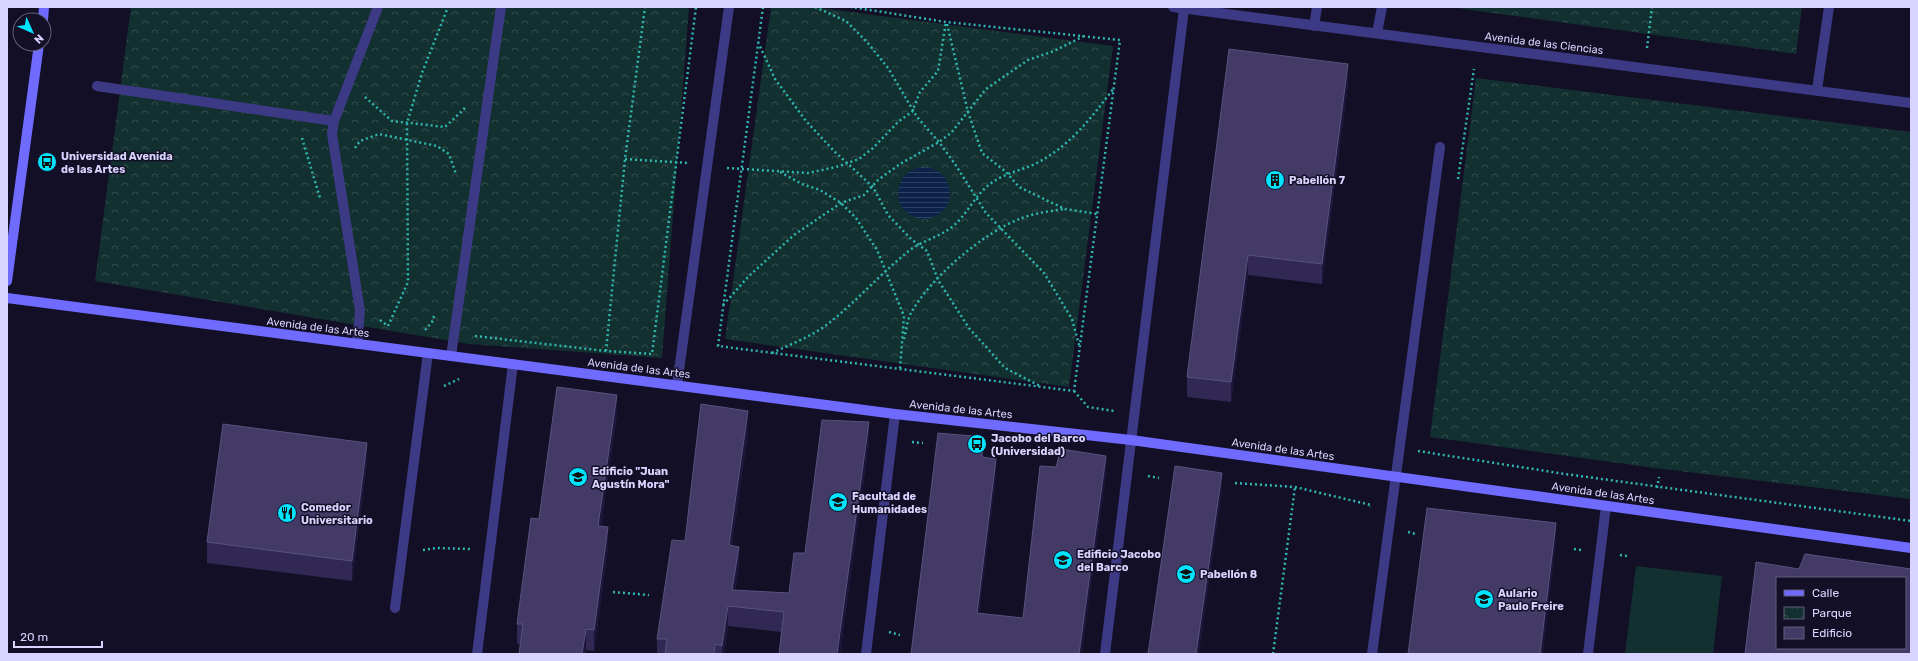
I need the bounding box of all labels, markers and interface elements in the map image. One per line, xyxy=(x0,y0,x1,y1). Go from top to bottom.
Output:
north arrow xyxy=(12,12,52,52)
street label: Avenida de las Ciencias xyxy=(1484,30,1604,57)
text: N xyxy=(31,31,46,46)
place label: Universidad Avenida de las Artes xyxy=(61,150,173,176)
bus stop icon: Universidad Avenida de las Artes xyxy=(36,151,58,173)
building icon: Pabellón 7 xyxy=(1264,169,1286,191)
place label: Pabellón 7 xyxy=(1289,174,1346,187)
street label: Avenida de las Artes xyxy=(266,315,370,340)
street label: Avenida de las Artes xyxy=(587,356,691,381)
street label: Avenida de las Artes xyxy=(909,398,1013,421)
place label: Jacobo del Barco (Universidad) xyxy=(991,432,1086,458)
bus stop icon: Jacobo del Barco (Universidad) xyxy=(966,433,988,455)
street label: Avenida de las Artes xyxy=(1231,436,1335,463)
place label: Edificio "Juan Agustín Mora" xyxy=(592,465,670,491)
school or university icon: Edificio "Juan Agustín Mora" xyxy=(567,466,589,488)
street label: Avenida de las Artes xyxy=(1551,480,1655,507)
place label: Facultad de Humanidades xyxy=(852,490,927,516)
school or university icon: Facultad de Humanidades xyxy=(827,491,849,513)
place label: Comedor Universitario xyxy=(301,501,373,527)
restaurant icon: Comedor Universitario xyxy=(276,502,298,524)
place label: Edificio Jacobo del Barco xyxy=(1077,548,1161,574)
school or university icon: Edificio Jacobo del Barco xyxy=(1052,549,1074,571)
school or university icon: Pabellón 8 xyxy=(1175,563,1197,585)
place label: Pabellón 8 xyxy=(1200,568,1257,581)
legend xyxy=(1776,577,1906,649)
text: Calle xyxy=(1812,586,1839,600)
place label: Aulario Paulo Freire xyxy=(1498,587,1564,613)
school or university icon: Aulario Paulo Freire xyxy=(1473,588,1495,610)
text: Parque xyxy=(1812,606,1852,620)
scale bar xyxy=(14,623,102,649)
text: Edificio xyxy=(1812,626,1852,640)
text: 20 m xyxy=(20,630,48,644)

